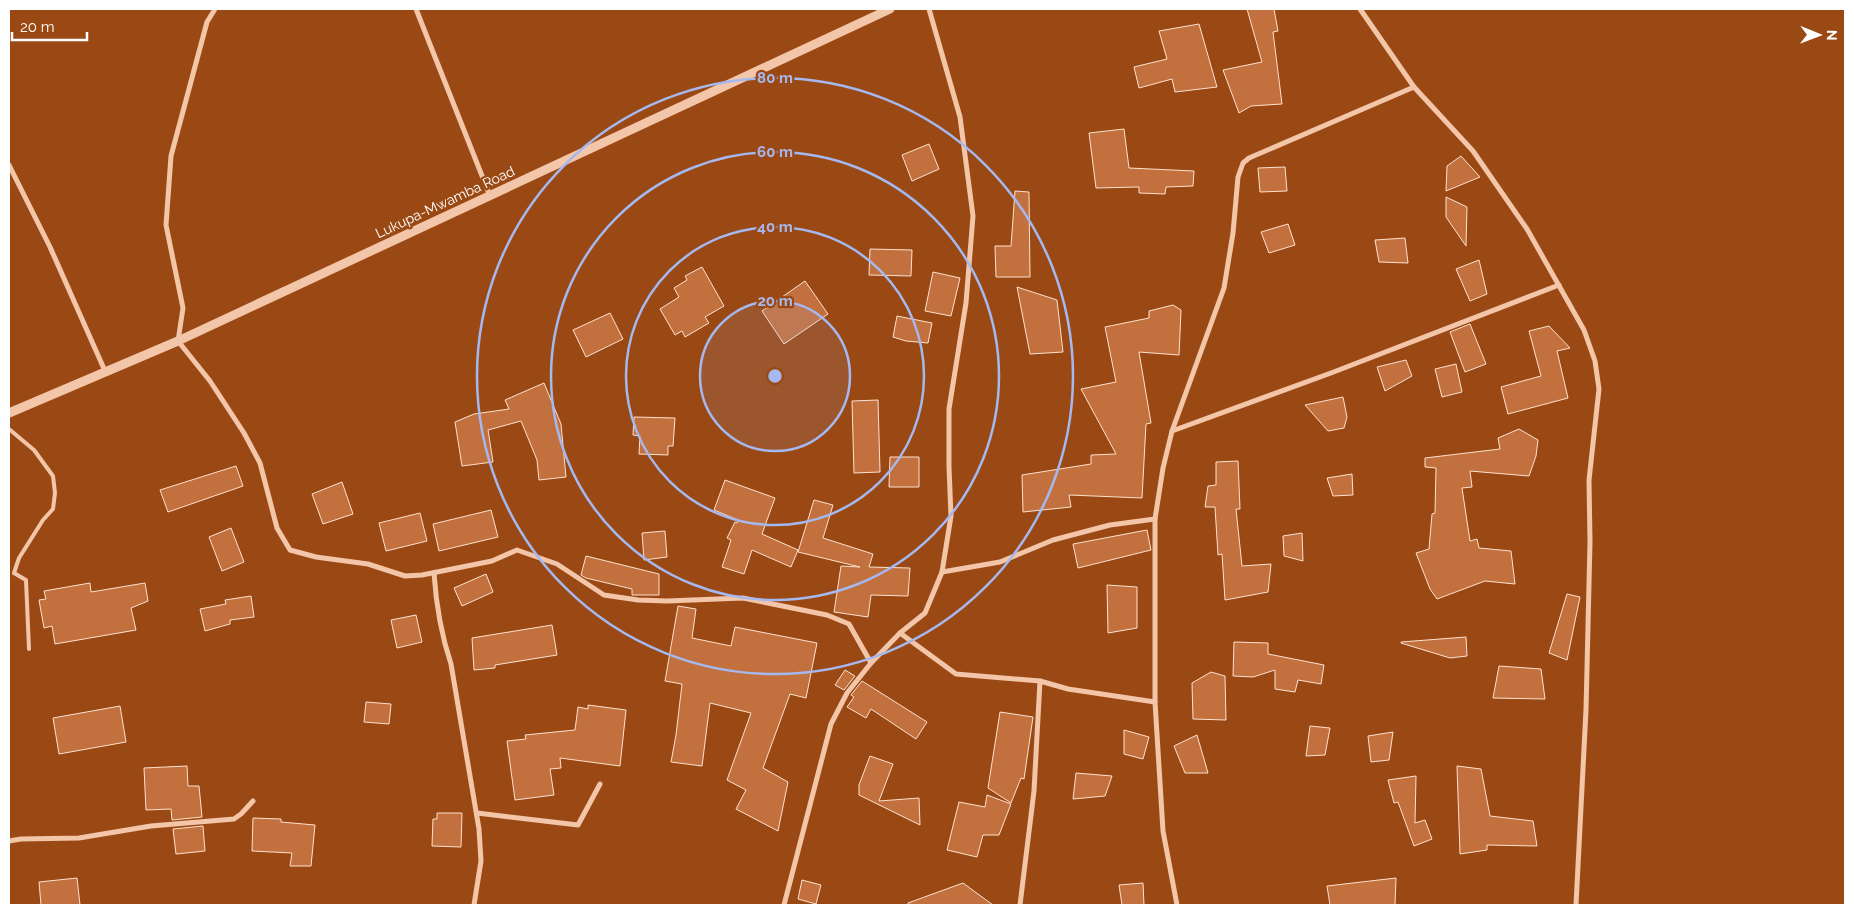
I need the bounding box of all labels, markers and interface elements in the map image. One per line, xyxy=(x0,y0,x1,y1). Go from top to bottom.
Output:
scale bar xyxy=(12,10,88,42)
north arrow xyxy=(1794,10,1844,60)
text: 20 m xyxy=(20,18,55,36)
text: N xyxy=(1824,30,1840,41)
text: 80 m xyxy=(757,69,793,87)
text: 60 m xyxy=(757,143,793,161)
street label: Lukupa-Mwamba Road xyxy=(373,163,517,241)
text: 40 m xyxy=(757,218,793,236)
text: 20 m xyxy=(757,292,793,310)
centre of rings xyxy=(766,367,784,385)

